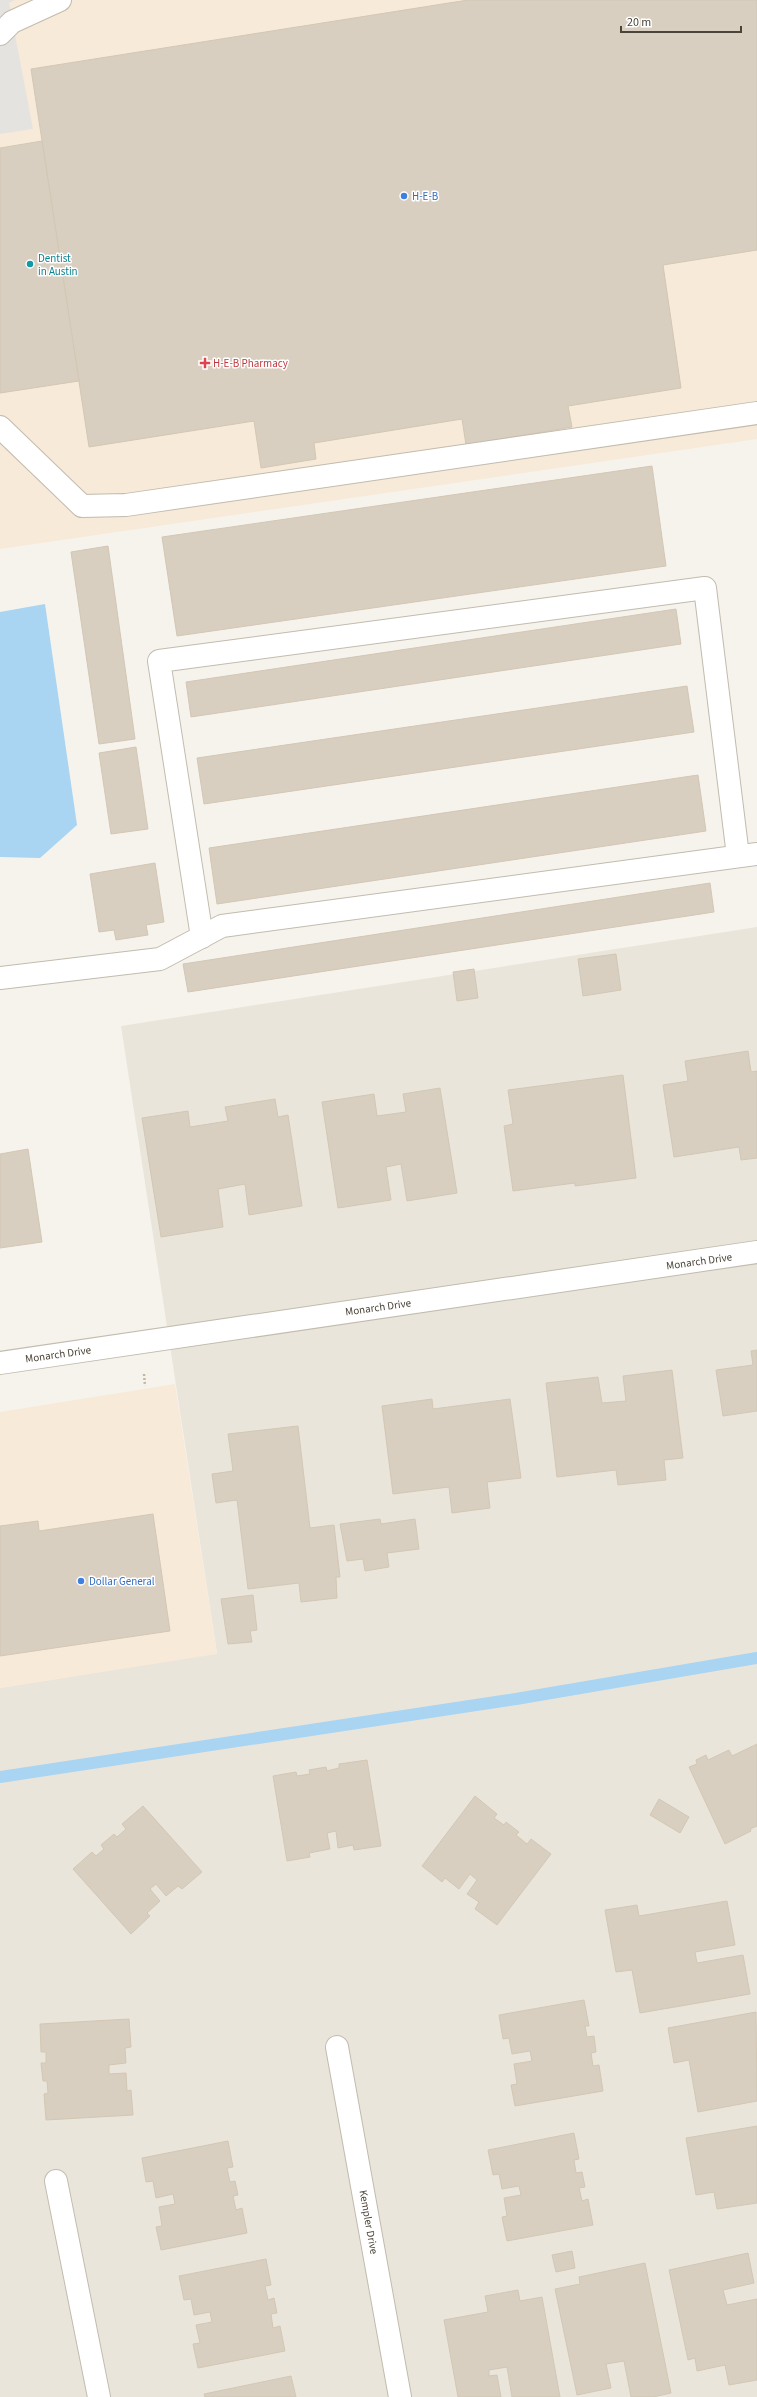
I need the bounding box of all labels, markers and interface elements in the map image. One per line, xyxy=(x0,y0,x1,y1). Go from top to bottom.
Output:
scale bar xyxy=(621,8,741,34)
text: 20 m xyxy=(627,14,651,31)
place label: H-E-B xyxy=(412,189,439,204)
marker: H-E-B xyxy=(399,191,409,201)
place label: Dentist in Austin xyxy=(38,251,78,279)
marker: Dentist in Austin xyxy=(25,259,35,269)
place label: H-E-B Pharmacy xyxy=(213,356,288,371)
marker: H-E-B Pharmacy xyxy=(200,358,210,368)
street label: Monarch Drive xyxy=(665,1249,733,1274)
street label: Monarch Drive xyxy=(344,1295,412,1320)
street label: Monarch Drive xyxy=(24,1342,92,1367)
place label: Dollar General xyxy=(89,1574,155,1589)
marker: Dollar General xyxy=(76,1576,86,1586)
street label: Kempler Drive xyxy=(355,2189,382,2256)

